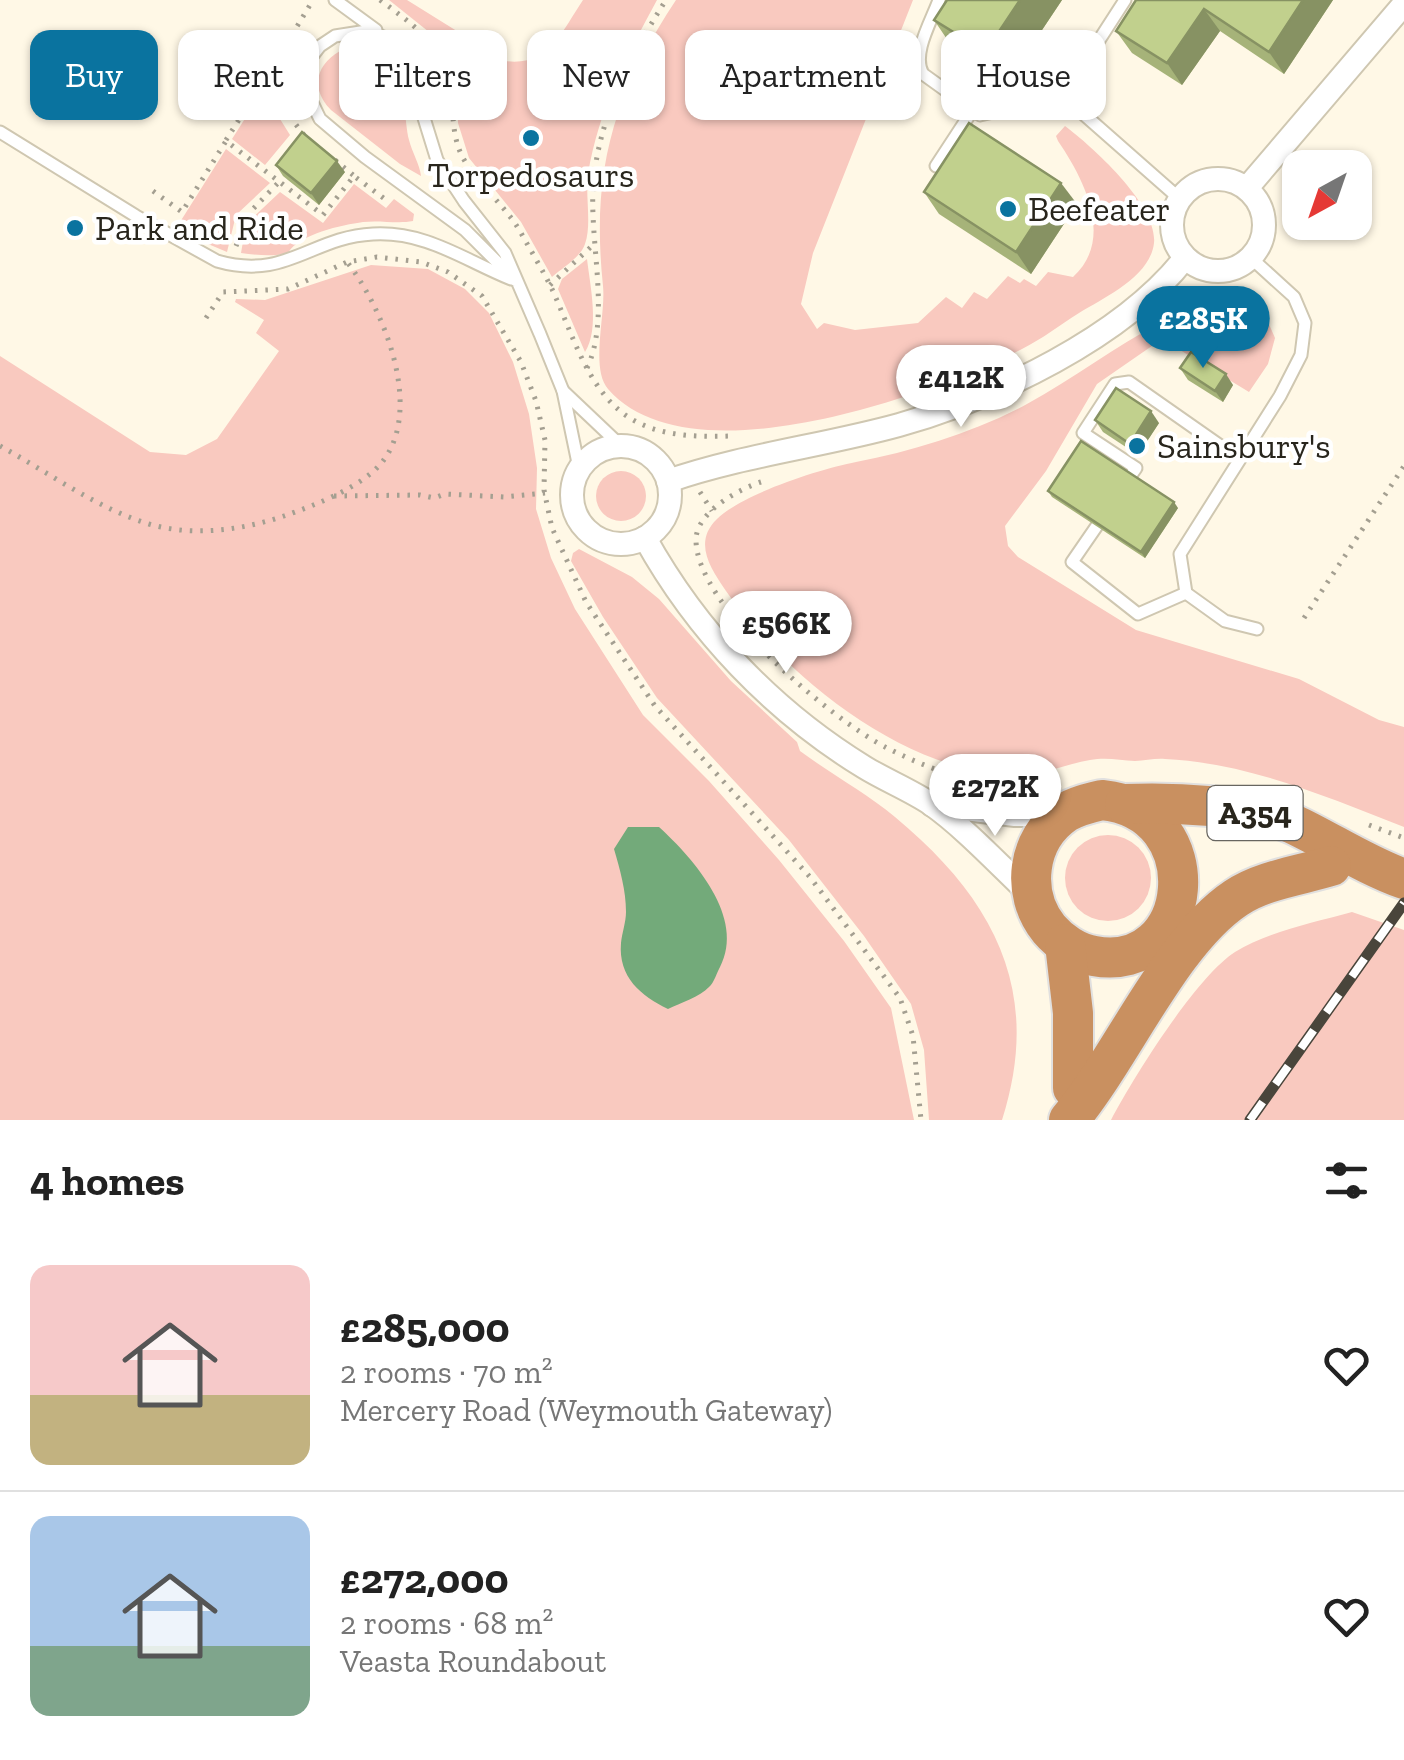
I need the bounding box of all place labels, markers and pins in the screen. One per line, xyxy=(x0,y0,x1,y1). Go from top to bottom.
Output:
marker: Torpedosaurs xyxy=(520,127,542,149)
place label: Torpedosaurs xyxy=(428,154,634,196)
place label: Beefeater xyxy=(1028,188,1170,230)
marker: Beefeater xyxy=(997,198,1019,220)
place label: Park and Ride xyxy=(95,207,304,249)
marker: Park and Ride xyxy=(64,217,86,239)
pin: £285K xyxy=(1133,286,1273,371)
pin: £412K xyxy=(891,345,1031,430)
place label: Sainsbury's xyxy=(1157,425,1331,467)
marker: Sainsbury's xyxy=(1126,435,1148,457)
pin: £566K xyxy=(716,591,856,676)
pin: £272K xyxy=(925,754,1065,839)

